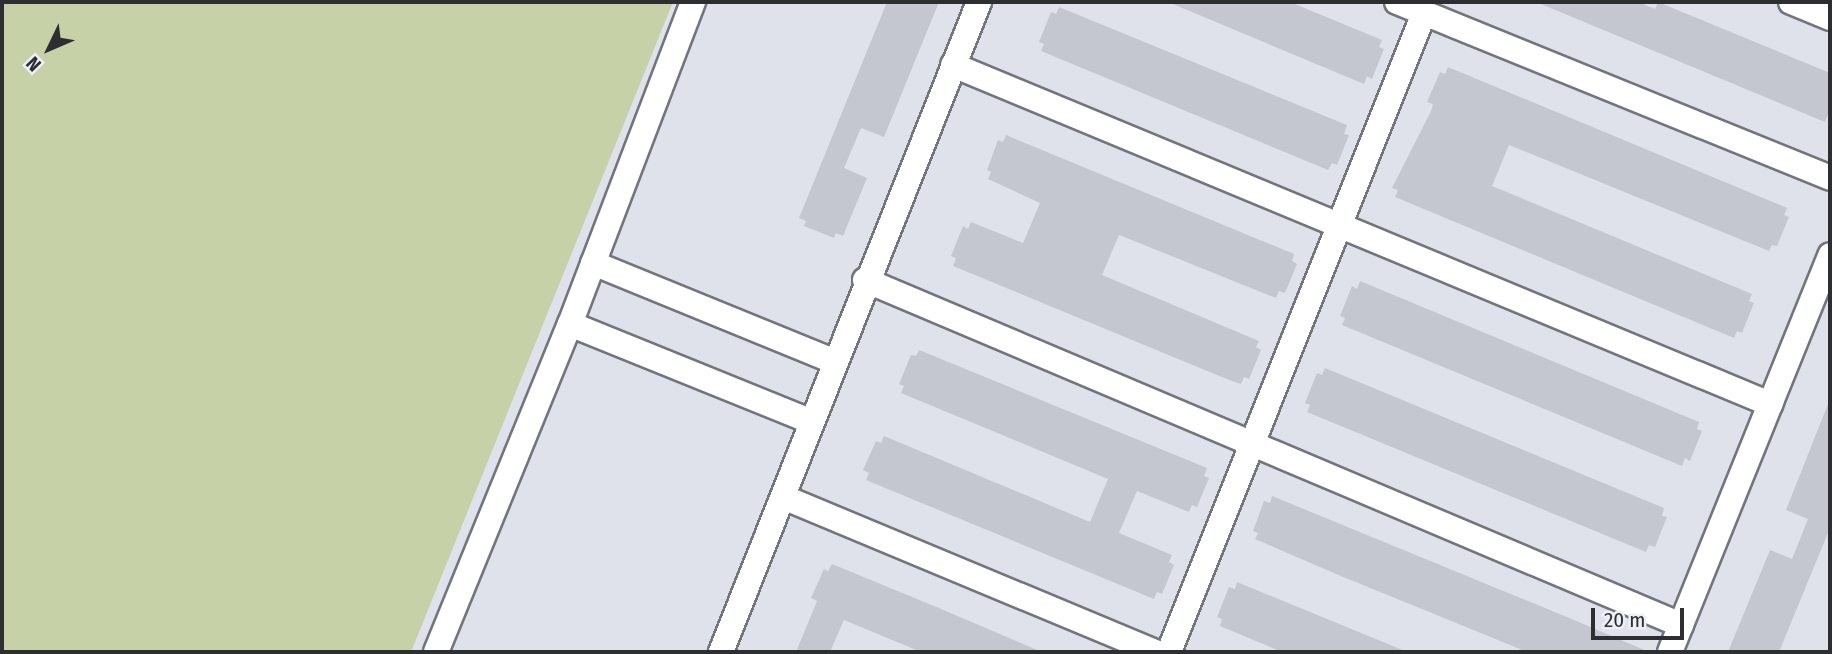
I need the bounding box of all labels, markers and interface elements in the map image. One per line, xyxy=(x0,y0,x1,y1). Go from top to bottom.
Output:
north arrow xyxy=(14,14,84,84)
text: N xyxy=(21,52,46,76)
scale bar xyxy=(1594,594,1687,638)
text: 20 m xyxy=(1604,607,1645,633)

